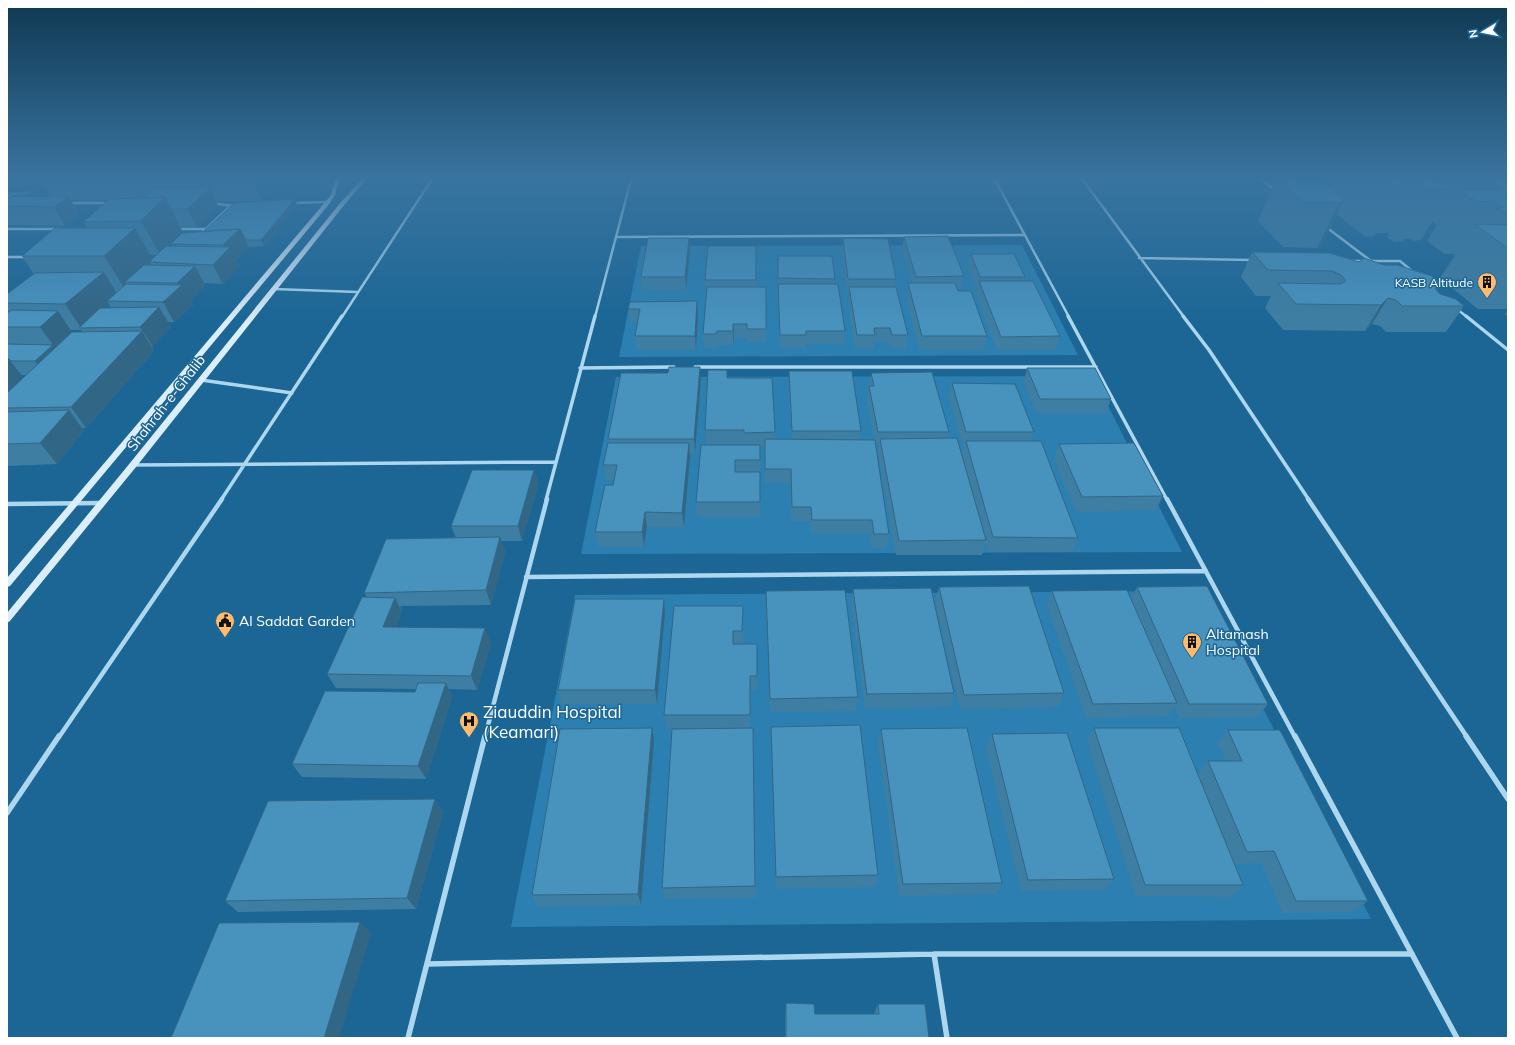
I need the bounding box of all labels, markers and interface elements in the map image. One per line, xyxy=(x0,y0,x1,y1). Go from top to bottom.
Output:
north arrow xyxy=(1463,12,1503,52)
text: N xyxy=(1466,28,1481,39)
building icon: KASB Altitude xyxy=(1476,271,1498,299)
place label: KASB Altitude xyxy=(1395,275,1473,290)
street label: Shahrah-e-Ghalib xyxy=(123,351,209,455)
public building icon: Al Saddat Garden xyxy=(214,610,236,638)
place label: Al Saddat Garden xyxy=(239,612,355,630)
place label: Altamash Hospital xyxy=(1206,625,1269,659)
building icon: Altamash Hospital xyxy=(1181,631,1203,659)
place label: Ziauddin Hospital (Keamari) xyxy=(483,701,622,742)
hospital icon: Ziauddin Hospital (Keamari) xyxy=(458,710,480,738)

